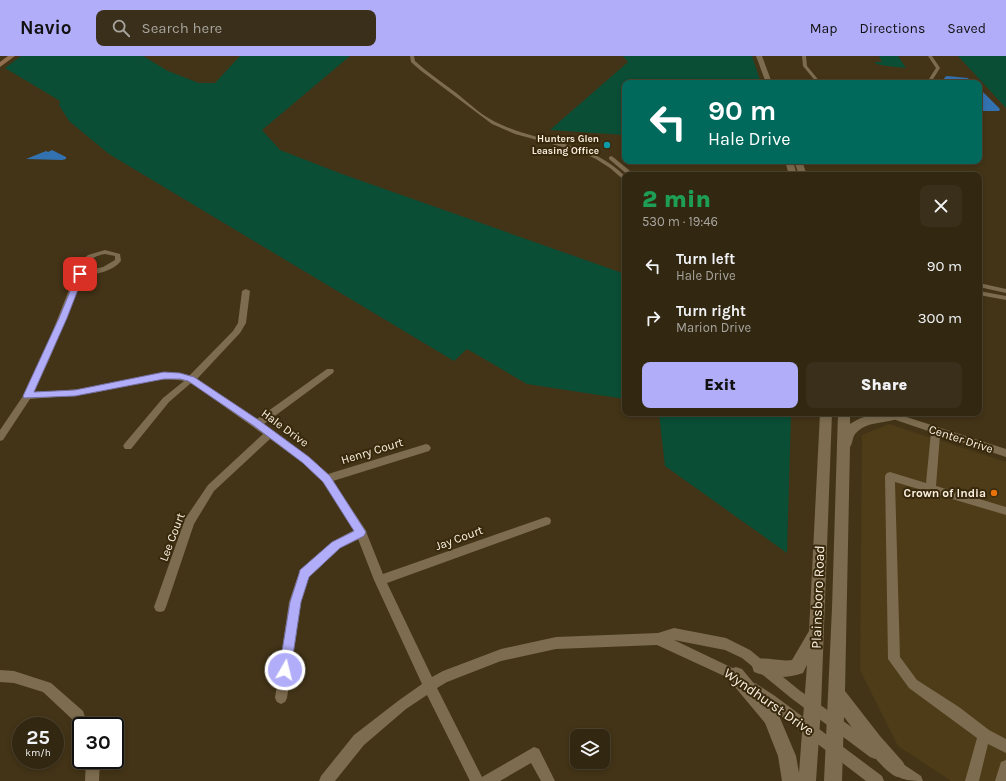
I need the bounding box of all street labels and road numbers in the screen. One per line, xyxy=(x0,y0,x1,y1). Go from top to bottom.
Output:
street label: Hale Drive xyxy=(259,406,311,450)
street label: Center Drive xyxy=(927,422,995,456)
street label: Henry Court xyxy=(339,435,405,467)
street label: Lee Court xyxy=(156,510,188,563)
street label: Jay Court xyxy=(433,523,485,553)
street label: Plainsboro Road xyxy=(808,545,828,649)
street label: Wyndhurst Drive xyxy=(721,665,817,739)

